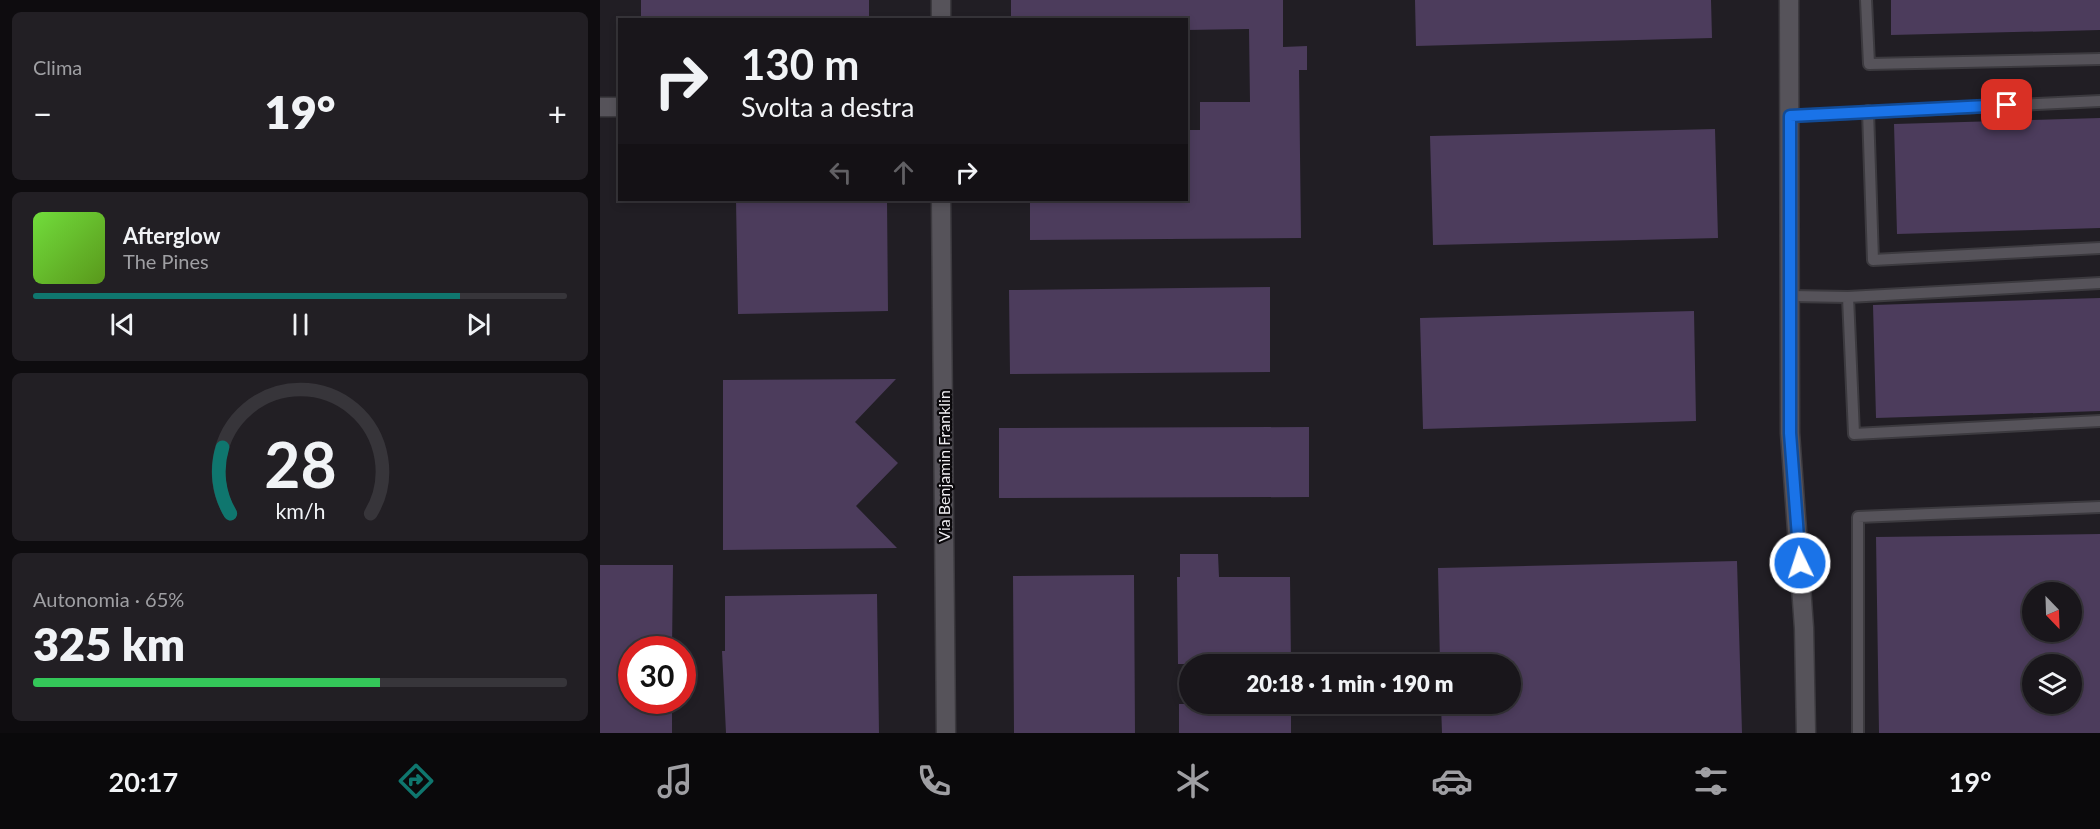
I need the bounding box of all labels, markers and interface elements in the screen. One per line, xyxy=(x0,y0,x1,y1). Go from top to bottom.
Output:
text: 130 m xyxy=(741,39,859,89)
icon: right xyxy=(642,42,720,120)
text: Clima xyxy=(33,55,82,79)
pin xyxy=(1981,79,2032,130)
text: 19° xyxy=(265,85,335,139)
icon: arrive xyxy=(1990,88,2023,121)
text: Svolta a destra xyxy=(741,90,914,123)
text: − xyxy=(33,93,52,133)
text: + xyxy=(548,93,567,133)
icon: left xyxy=(824,156,857,189)
icon: ahead xyxy=(887,156,920,189)
icon: right xyxy=(950,156,983,189)
text: Afterglow xyxy=(123,222,220,249)
text: The Pines xyxy=(123,249,209,273)
icon: previous xyxy=(106,308,139,341)
icon: pause xyxy=(284,308,317,341)
icon: next xyxy=(462,308,495,341)
street label: Via Benjamin Franklin xyxy=(934,390,953,542)
text: 28 xyxy=(264,426,336,501)
text: km/h xyxy=(275,498,325,524)
position arrow xyxy=(1768,531,1832,595)
north arrow xyxy=(2022,582,2082,642)
map controls xyxy=(2022,582,2082,714)
text: Autonomia · 65% xyxy=(33,587,184,611)
text: 325 km xyxy=(33,617,185,671)
speed limit sign: 30 xyxy=(618,636,696,714)
button: layers xyxy=(2022,654,2082,714)
text: 20:18 · 1 min · 190 m xyxy=(1247,670,1453,697)
icon: directions xyxy=(395,760,437,802)
icon: music xyxy=(654,760,696,802)
icon: phone xyxy=(913,760,955,802)
icon: climate xyxy=(1172,760,1214,802)
icon: car xyxy=(1431,760,1473,802)
icon: filters xyxy=(1690,760,1732,802)
text: 20:17 xyxy=(108,765,178,798)
text: 19° xyxy=(1949,765,1991,798)

